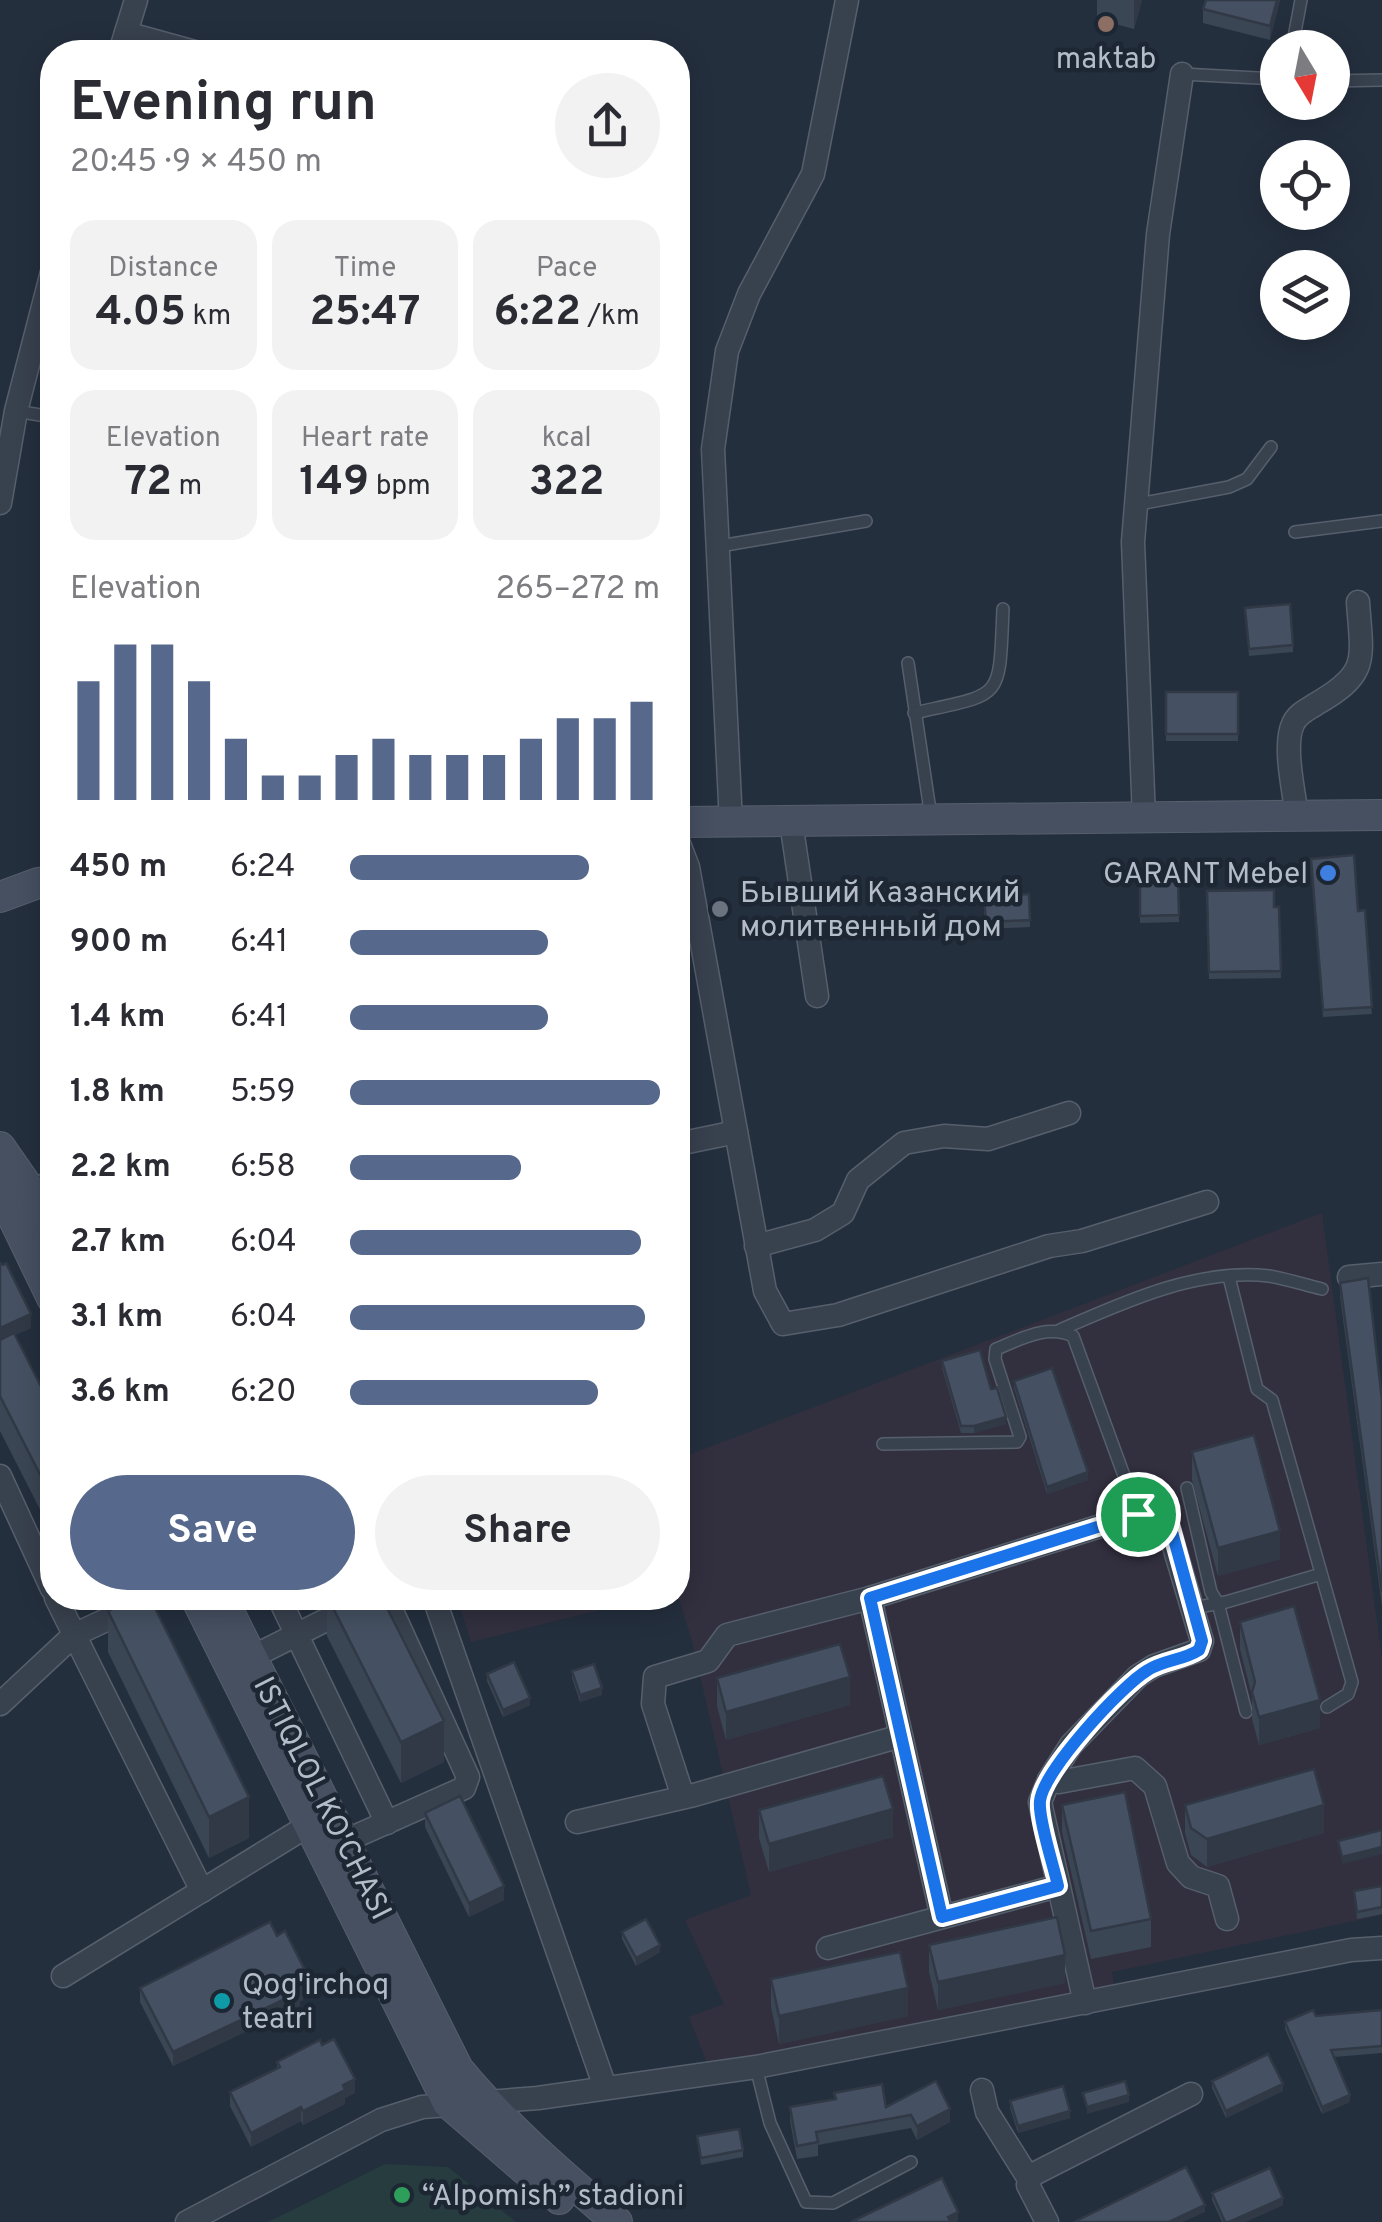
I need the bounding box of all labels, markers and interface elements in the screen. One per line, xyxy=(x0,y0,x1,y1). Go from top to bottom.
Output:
marker: maktab xyxy=(1095,13,1117,35)
north arrow xyxy=(1260,30,1350,120)
map controls xyxy=(1260,30,1350,340)
place label: maktab xyxy=(1056,42,1156,79)
text: Evening run xyxy=(70,70,377,140)
button: share xyxy=(555,73,660,178)
button: locate xyxy=(1260,140,1350,230)
text: 20:45 · 9 × 450 m xyxy=(70,143,322,183)
button: layers xyxy=(1260,250,1350,340)
text: Distance xyxy=(108,251,218,287)
text: Time xyxy=(334,251,396,287)
text: Pace xyxy=(536,251,597,287)
text: 4.05 xyxy=(95,287,186,340)
text: 25:47 xyxy=(309,287,421,340)
text: 6:22 xyxy=(494,287,581,340)
text: km xyxy=(186,299,231,335)
text: /km xyxy=(581,299,640,335)
text: Elevation xyxy=(106,421,221,457)
text: Heart rate xyxy=(301,421,429,457)
text: kcal xyxy=(542,421,592,457)
text: 72 xyxy=(124,457,172,510)
text: 149 xyxy=(299,457,369,510)
text: 322 xyxy=(529,457,605,510)
text: m xyxy=(172,469,202,505)
text: bpm xyxy=(369,469,431,505)
text: Elevation xyxy=(70,570,202,610)
text: 265–272 m xyxy=(495,570,660,610)
text: 450 m xyxy=(70,848,167,888)
text: 6:24 xyxy=(230,848,295,888)
place label: GARANT Mebel xyxy=(1103,857,1308,894)
marker: GARANT Mebel xyxy=(1317,862,1339,884)
place label: Бывший Казанский молитвенный дом xyxy=(740,876,1020,947)
marker: Бывший Казанский молитвенный дом xyxy=(709,898,731,920)
text: 900 m xyxy=(70,923,168,963)
text: 6:41 xyxy=(230,923,288,963)
text: 1.4 km xyxy=(70,998,165,1038)
text: 6:41 xyxy=(230,998,288,1038)
text: 1.8 km xyxy=(70,1073,165,1113)
text: 5:59 xyxy=(230,1073,296,1113)
text: 2.2 km xyxy=(70,1148,171,1188)
text: 6:58 xyxy=(230,1148,296,1188)
text: 2.7 km xyxy=(70,1223,166,1263)
text: 6:04 xyxy=(230,1223,297,1263)
text: 3.1 km xyxy=(70,1298,163,1338)
text: 6:04 xyxy=(230,1298,297,1338)
text: 3.6 km xyxy=(70,1373,170,1413)
text: 6:20 xyxy=(230,1373,296,1413)
pin xyxy=(1096,1472,1181,1557)
button: Save xyxy=(70,1475,355,1590)
button: Share xyxy=(375,1475,660,1590)
icon: arrive xyxy=(1111,1487,1166,1542)
street label: ISTIQLOL KO'CHASI xyxy=(243,1671,398,1927)
place label: Qog'irchoq teatri xyxy=(242,1968,389,2039)
marker: Qog'irchoq teatri xyxy=(211,1990,233,2012)
place label: “Alpomish” stadioni xyxy=(422,2179,684,2216)
marker: “Alpomish” stadioni xyxy=(391,2184,413,2206)

